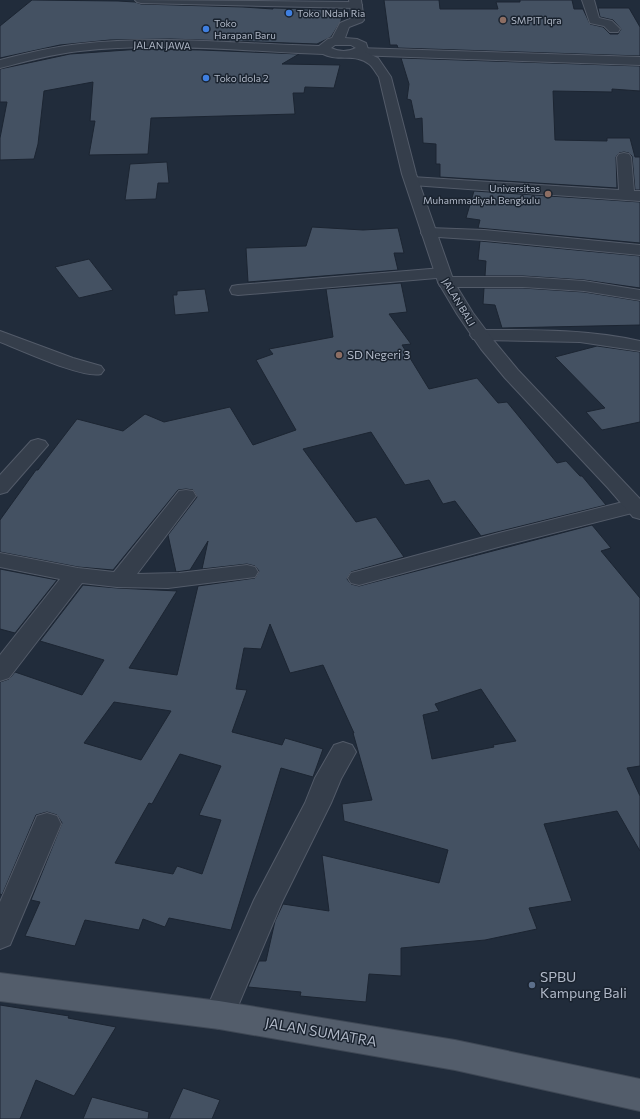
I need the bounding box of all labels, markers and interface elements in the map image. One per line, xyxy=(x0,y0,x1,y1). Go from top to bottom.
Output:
place label: Toko INdah Ria xyxy=(297,7,365,19)
marker: Toko INdah Ria xyxy=(284,8,294,18)
place label: SMPIT Iqra xyxy=(511,14,562,26)
marker: SMPIT Iqra xyxy=(498,15,508,25)
place label: Toko Harapan Baru xyxy=(214,17,276,41)
marker: Toko Harapan Baru xyxy=(201,24,211,34)
street label: JALAN JAWA xyxy=(133,39,191,52)
place label: Toko Idola 2 xyxy=(214,72,269,84)
marker: Toko Idola 2 xyxy=(201,73,211,83)
place label: Universitas Muhammadiyah Bengkulu xyxy=(423,182,540,206)
marker: Universitas Muhammadiyah Bengkulu xyxy=(543,189,553,199)
street label: JALAN BALI xyxy=(440,276,478,328)
place label: SD Negeri 3 xyxy=(347,347,410,361)
marker: SD Negeri 3 xyxy=(334,350,344,360)
place label: SPBU Kampung Bali xyxy=(540,968,627,1001)
marker: SPBU Kampung Bali xyxy=(527,980,537,990)
street label: JALAN SUMATRA xyxy=(264,1013,378,1050)

